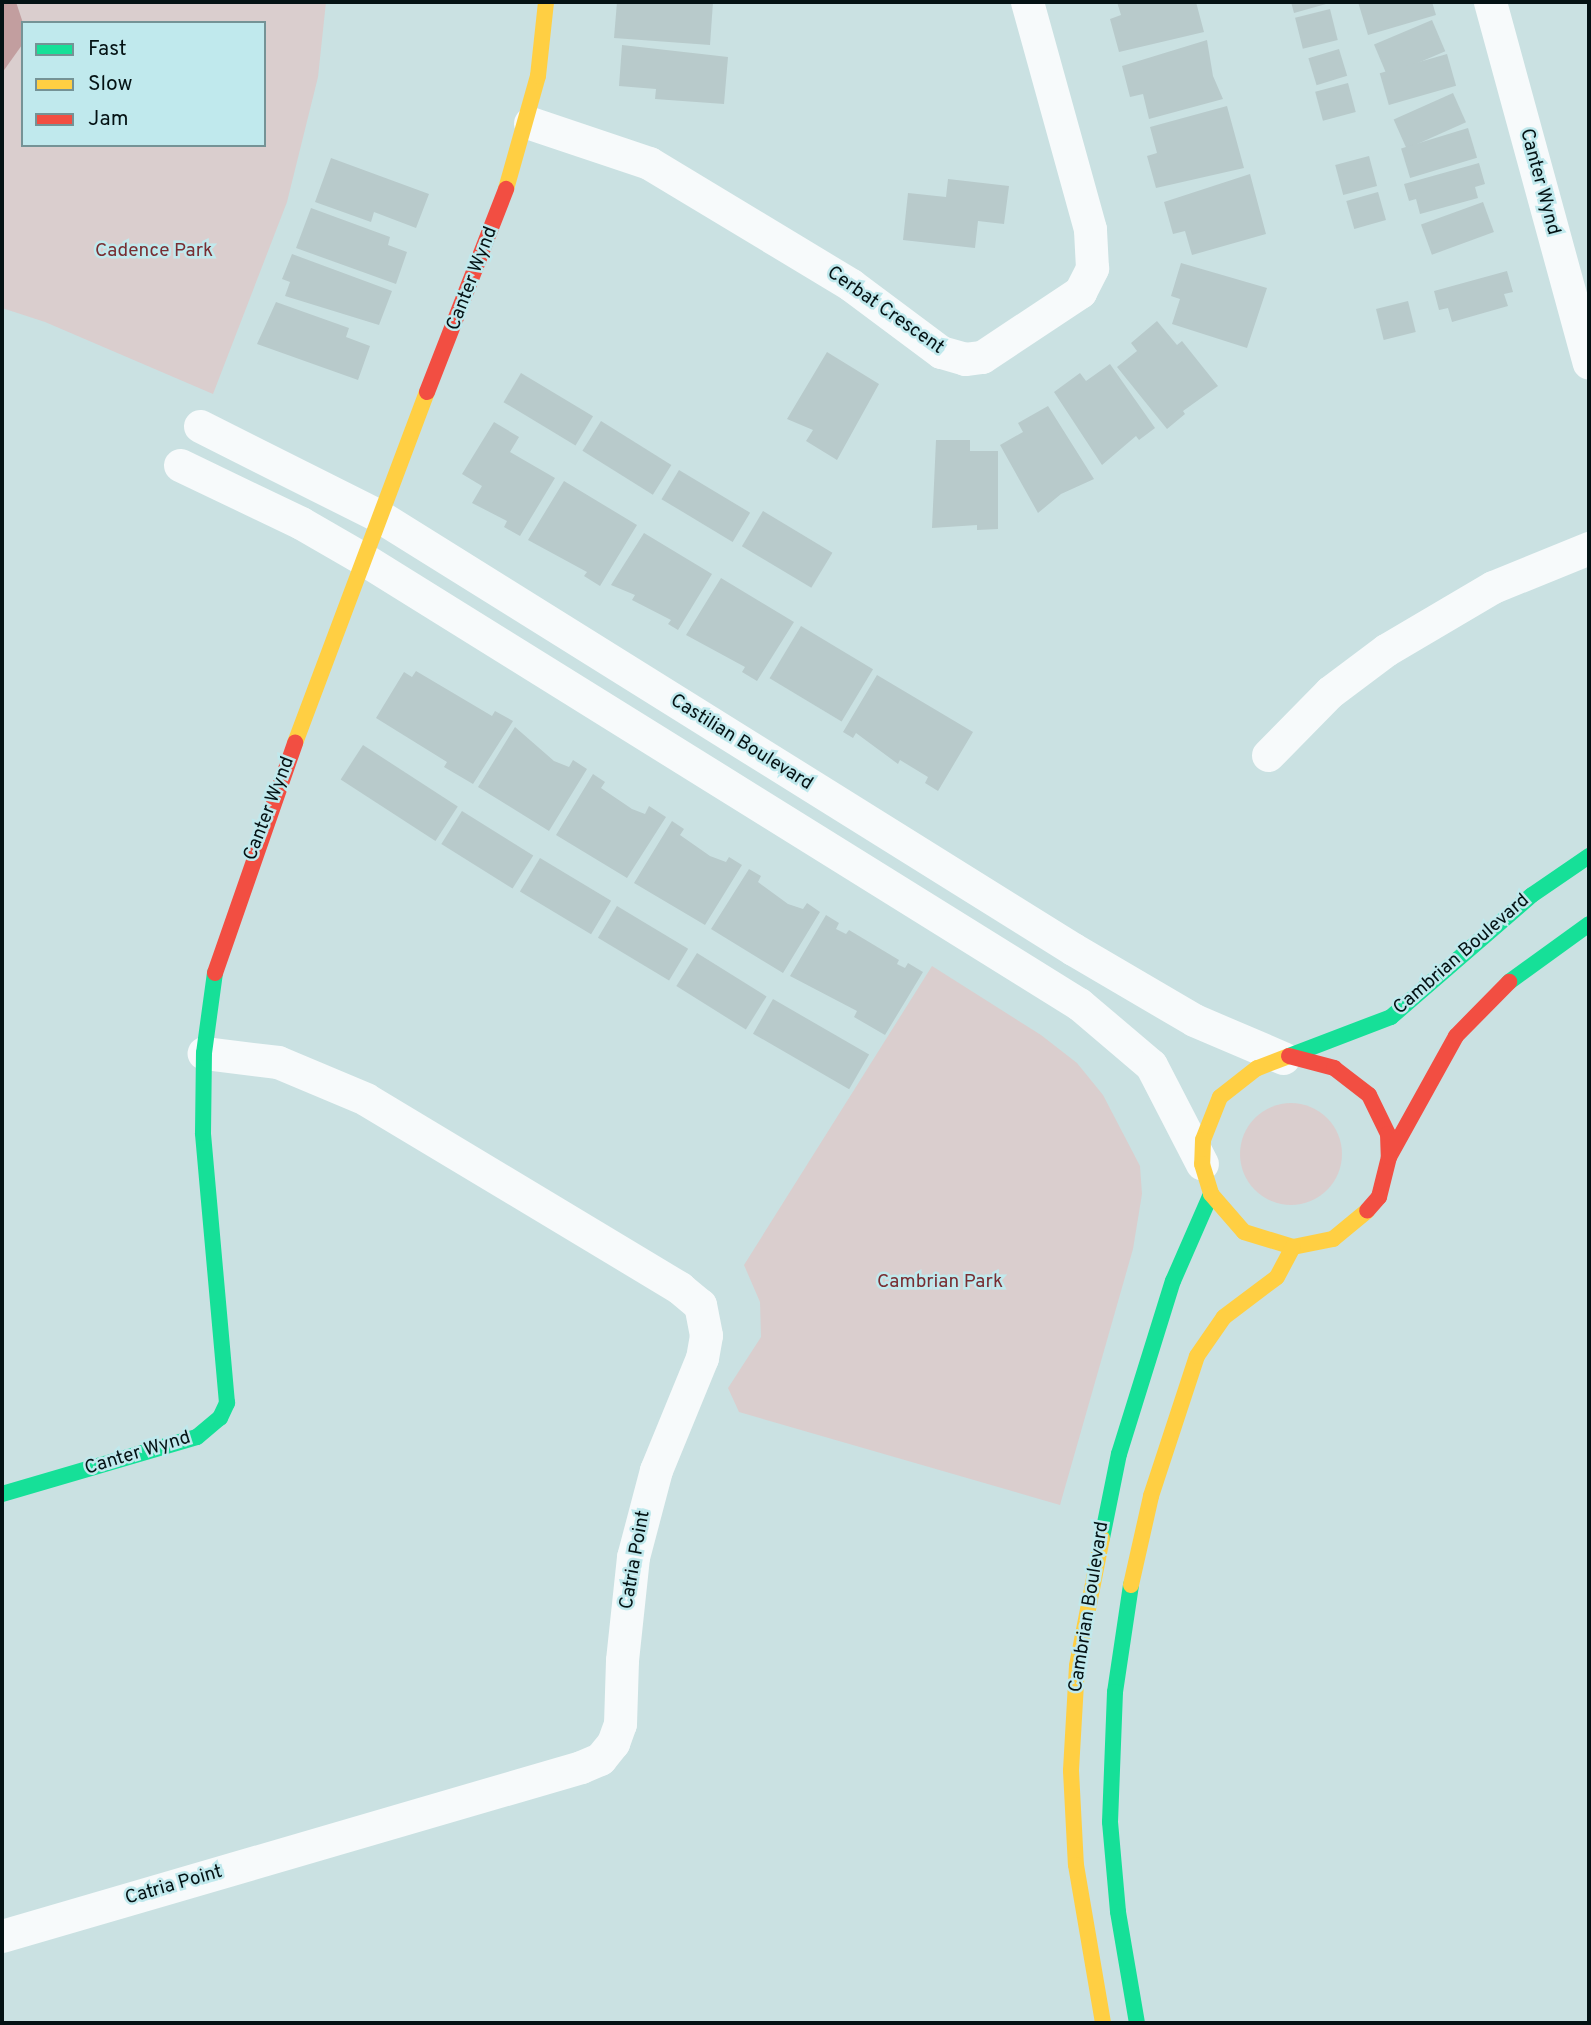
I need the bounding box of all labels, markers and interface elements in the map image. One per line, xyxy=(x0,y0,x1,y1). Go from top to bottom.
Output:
legend xyxy=(21,21,266,147)
text: Fast xyxy=(88,36,127,63)
text: Slow xyxy=(88,71,133,98)
text: Jam xyxy=(88,106,129,133)
street label: Canter Wynd xyxy=(1514,126,1564,238)
street label: Canter Wynd xyxy=(443,224,503,334)
park label: Cadence Park xyxy=(95,241,213,263)
street label: Cerbat Crescent xyxy=(822,262,948,360)
street label: Castilian Boulevard xyxy=(666,690,816,796)
street label: Canter Wynd xyxy=(240,754,300,864)
street label: Cambrian Boulevard xyxy=(1389,890,1535,1020)
park label: Cambrian Park xyxy=(877,1272,1003,1294)
street label: Canter Wynd xyxy=(82,1427,194,1481)
street label: Catria Point xyxy=(616,1509,656,1611)
street label: Cambrian Boulevard xyxy=(1065,1520,1115,1694)
street label: Catria Point xyxy=(123,1861,225,1911)

